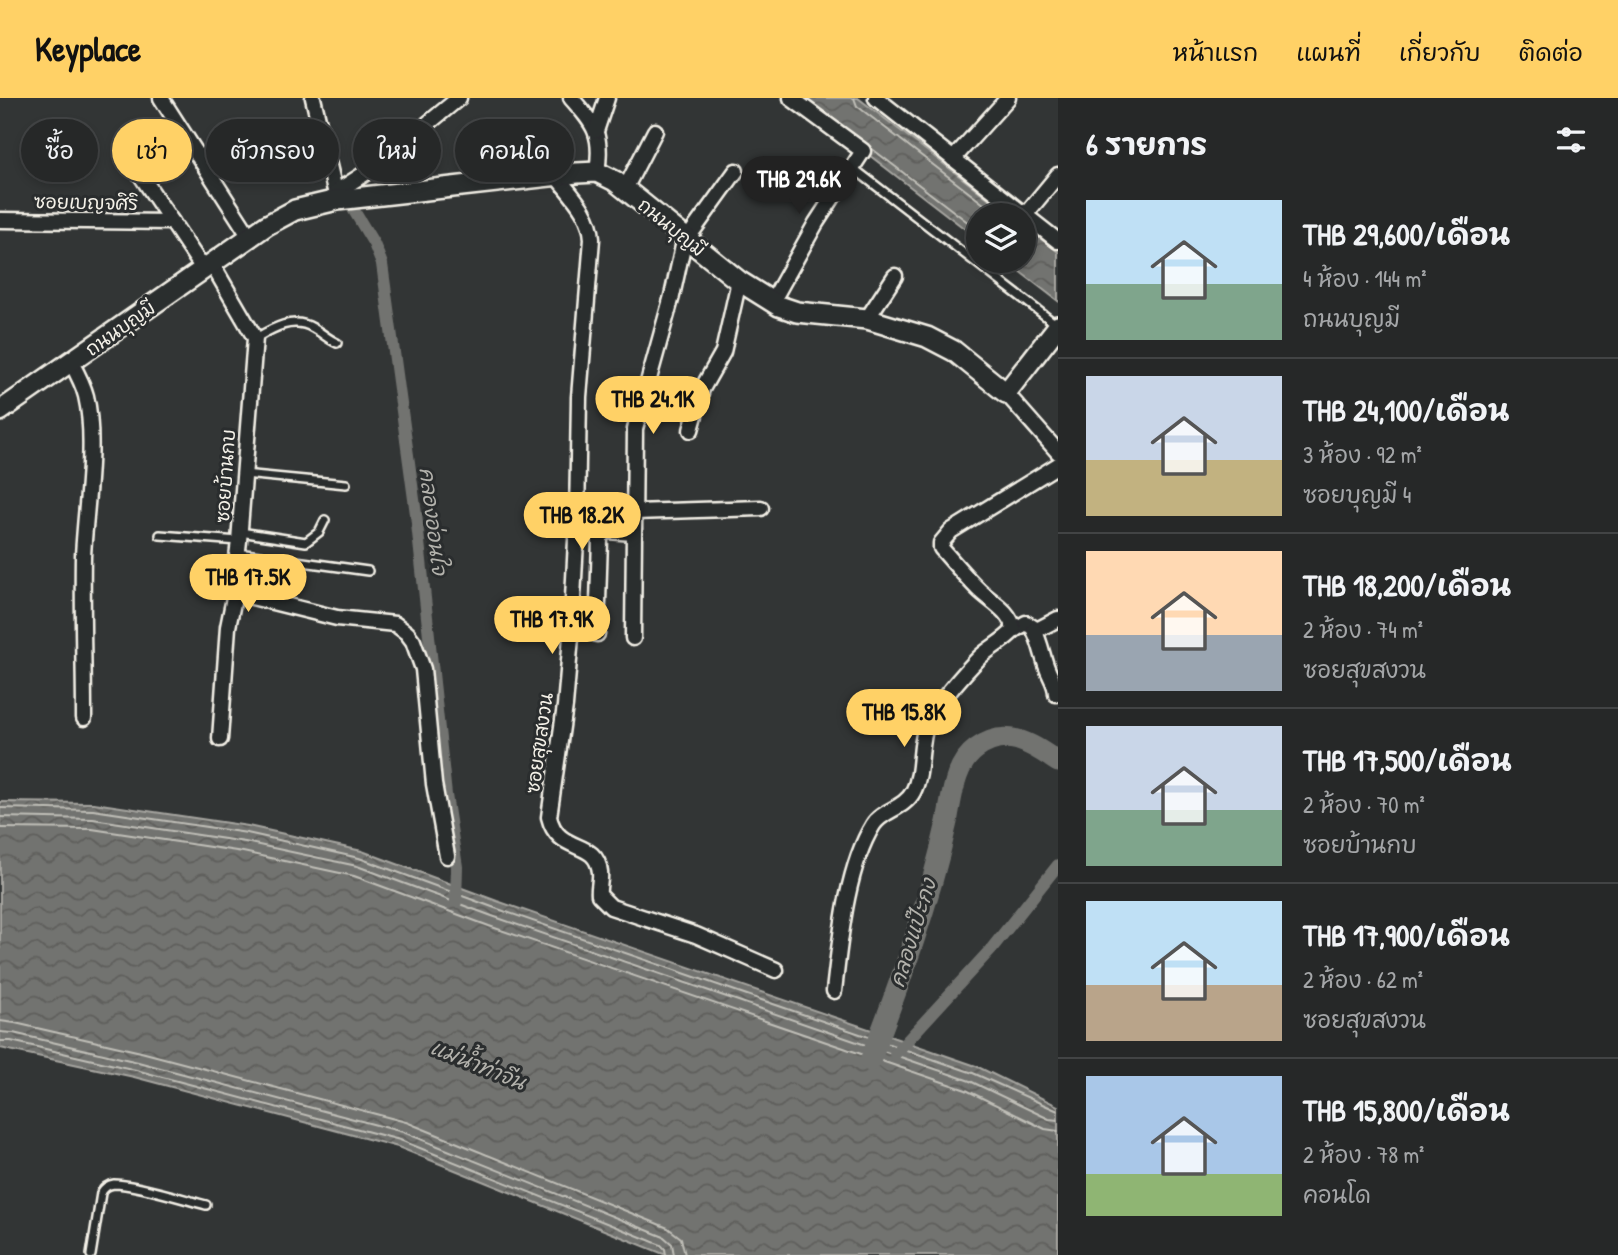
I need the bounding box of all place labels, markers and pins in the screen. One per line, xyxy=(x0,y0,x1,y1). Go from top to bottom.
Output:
pin: THB 29.6K xyxy=(719,156,879,216)
pin: THB 24.1K xyxy=(573,376,733,436)
pin: THB 18.2K xyxy=(502,492,662,552)
pin: THB 17.5K xyxy=(168,554,328,614)
pin: THB 17.9K xyxy=(472,596,632,656)
pin: THB 15.8K xyxy=(824,690,984,749)

